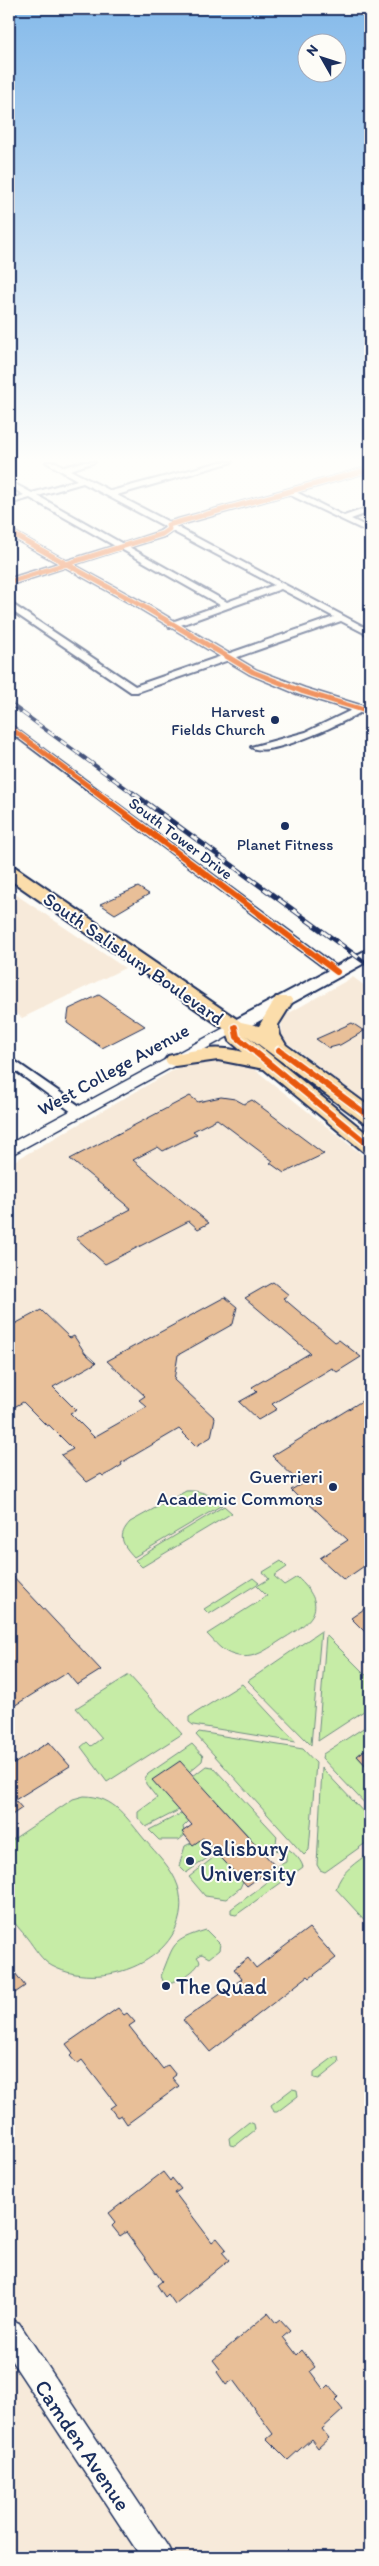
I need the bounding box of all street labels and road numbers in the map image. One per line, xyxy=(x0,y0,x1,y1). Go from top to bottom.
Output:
street label: South Tower Drive xyxy=(125,793,237,884)
street label: South Salisbury Boulevard xyxy=(39,887,229,1030)
street label: West College Avenue xyxy=(33,1018,193,1121)
street label: Camden Avenue xyxy=(29,2374,136,2516)

